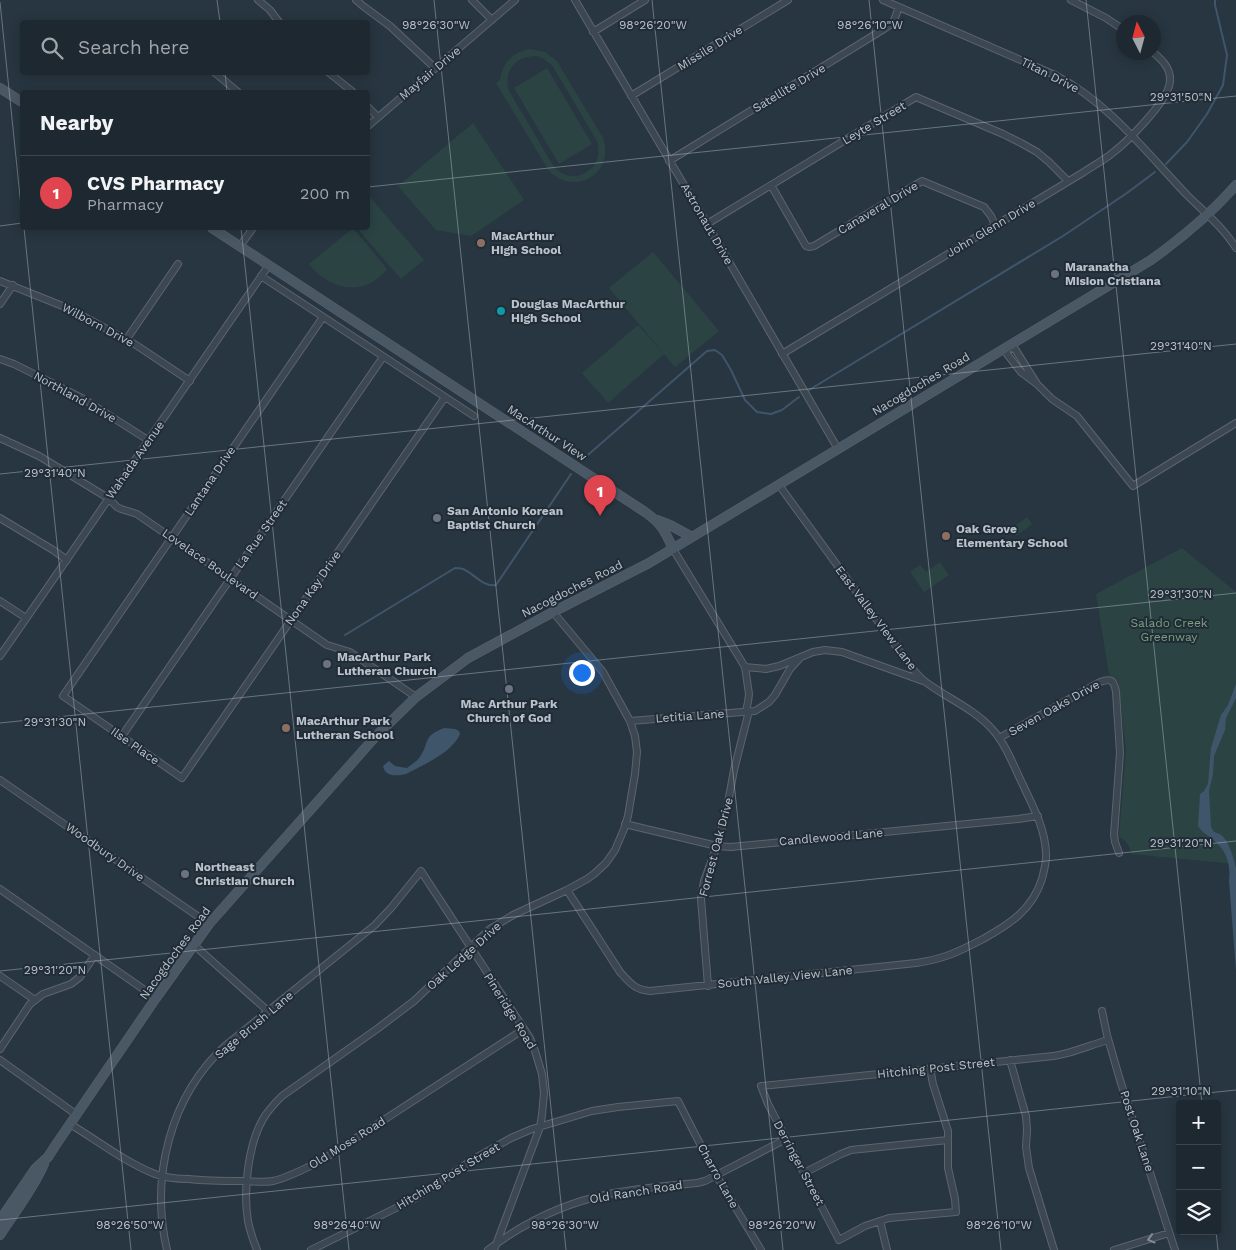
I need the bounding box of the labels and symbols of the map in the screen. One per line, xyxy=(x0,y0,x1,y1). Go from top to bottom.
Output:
north arrow xyxy=(1116,15,1161,60)
text: 98°26'30"W xyxy=(402,18,471,32)
text: 98°26'20"W xyxy=(619,18,688,32)
text: 98°26'10"W xyxy=(837,18,903,32)
street label: Missile Drive xyxy=(675,22,745,73)
street label: Mayfair Drive xyxy=(396,43,464,103)
street label: Titan Drive xyxy=(1019,54,1082,96)
street label: Satellite Drive xyxy=(750,61,828,115)
text: 29°31'50"N xyxy=(1150,90,1212,104)
street label: Leyte Street xyxy=(840,98,908,148)
street label: Canaveral Drive xyxy=(835,179,921,237)
street label: Astronaut Drive xyxy=(678,181,736,267)
street label: John Glenn Drive xyxy=(944,196,1038,260)
place label: MacArthur High School xyxy=(491,229,561,257)
marker: MacArthur High School xyxy=(475,237,487,249)
place label: Maranatha Mision Cristiana xyxy=(1065,260,1161,288)
marker: Maranatha Mision Cristiana xyxy=(1049,268,1061,280)
place label: Douglas MacArthur High School xyxy=(511,297,626,325)
street label: Wilborn Drive xyxy=(60,300,136,350)
marker: Douglas MacArthur High School xyxy=(495,305,507,317)
text: 29°31'40"N xyxy=(1150,339,1212,353)
street label: Nacogdoches Road xyxy=(870,349,972,419)
street label: Northland Drive xyxy=(31,369,119,426)
street label: MacArthur View xyxy=(505,402,589,464)
street label: Wahada Avenue xyxy=(103,418,167,502)
street label: Lantana Drive xyxy=(182,443,238,518)
text: 29°31'40"N xyxy=(24,466,86,480)
pin: 1 xyxy=(584,475,616,516)
street label: La Rue Street xyxy=(232,497,290,571)
place label: San Antonio Korean Baptist Church xyxy=(447,504,563,532)
marker: San Antonio Korean Baptist Church xyxy=(431,512,443,524)
place label: Oak Grove Elementary School xyxy=(956,522,1068,550)
street label: Lovelace Boulevard xyxy=(159,526,261,602)
marker: Oak Grove Elementary School xyxy=(940,530,952,542)
street label: Nona Kay Drive xyxy=(282,548,344,628)
street label: Nacogdoches Road xyxy=(519,557,625,621)
street label: East Valley View Lane xyxy=(832,563,920,673)
text: 29°31'30"N xyxy=(1150,587,1212,601)
park label: Salado Creek Greenway xyxy=(1130,616,1208,644)
place label: MacArthur Park Lutheran Church xyxy=(337,650,437,678)
marker: MacArthur Park Lutheran Church xyxy=(321,658,333,670)
your location xyxy=(569,660,595,686)
street label: Seven Oaks Drive xyxy=(1006,677,1102,739)
marker: Mac Arthur Park Church of God xyxy=(503,683,515,695)
place label: Mac Arthur Park Church of God xyxy=(460,697,558,725)
street label: Letitia Lane xyxy=(655,707,725,725)
place label: MacArthur Park Lutheran School xyxy=(296,714,394,742)
text: 29°31'30"N xyxy=(24,715,86,729)
marker: MacArthur Park Lutheran School xyxy=(280,722,292,734)
street label: Ilse Place xyxy=(108,724,162,768)
street label: Forrest Oak Drive xyxy=(696,796,736,898)
street label: Woodbury Drive xyxy=(63,820,147,884)
street label: Candlewood Lane xyxy=(778,825,884,849)
text: 29°31'20"N xyxy=(1150,836,1212,850)
place label: Northeast Christian Church xyxy=(195,860,295,888)
marker: Northeast Christian Church xyxy=(179,868,191,880)
street label: Nacogdoches Road xyxy=(137,904,213,1002)
street label: Oak Ledge Drive xyxy=(424,919,504,993)
text: 29°31'20"N xyxy=(24,963,86,977)
street label: South Valley View Lane xyxy=(717,963,853,991)
street label: Pineridge Road xyxy=(481,970,539,1052)
street label: Sage Brush Lane xyxy=(212,988,296,1062)
street label: Hitching Post Street xyxy=(876,1055,996,1081)
text: 29°31'10"N xyxy=(1151,1084,1211,1098)
street label: Post Oak Lane xyxy=(1117,1089,1157,1173)
street label: Old Moss Road xyxy=(306,1114,388,1172)
street label: Derringer Street xyxy=(771,1118,827,1208)
street label: Hitching Post Street xyxy=(394,1140,502,1212)
street label: Charro Lane xyxy=(695,1141,742,1211)
street label: Old Ranch Road xyxy=(588,1178,684,1206)
text: 98°26'50"W xyxy=(96,1218,165,1232)
text: 98°26'40"W xyxy=(313,1218,381,1232)
text: 98°26'30"W xyxy=(531,1218,600,1232)
text: 98°26'20"W xyxy=(748,1218,817,1232)
text: 98°26'10"W xyxy=(966,1218,1032,1232)
one-way arrow xyxy=(1147,1233,1155,1243)

